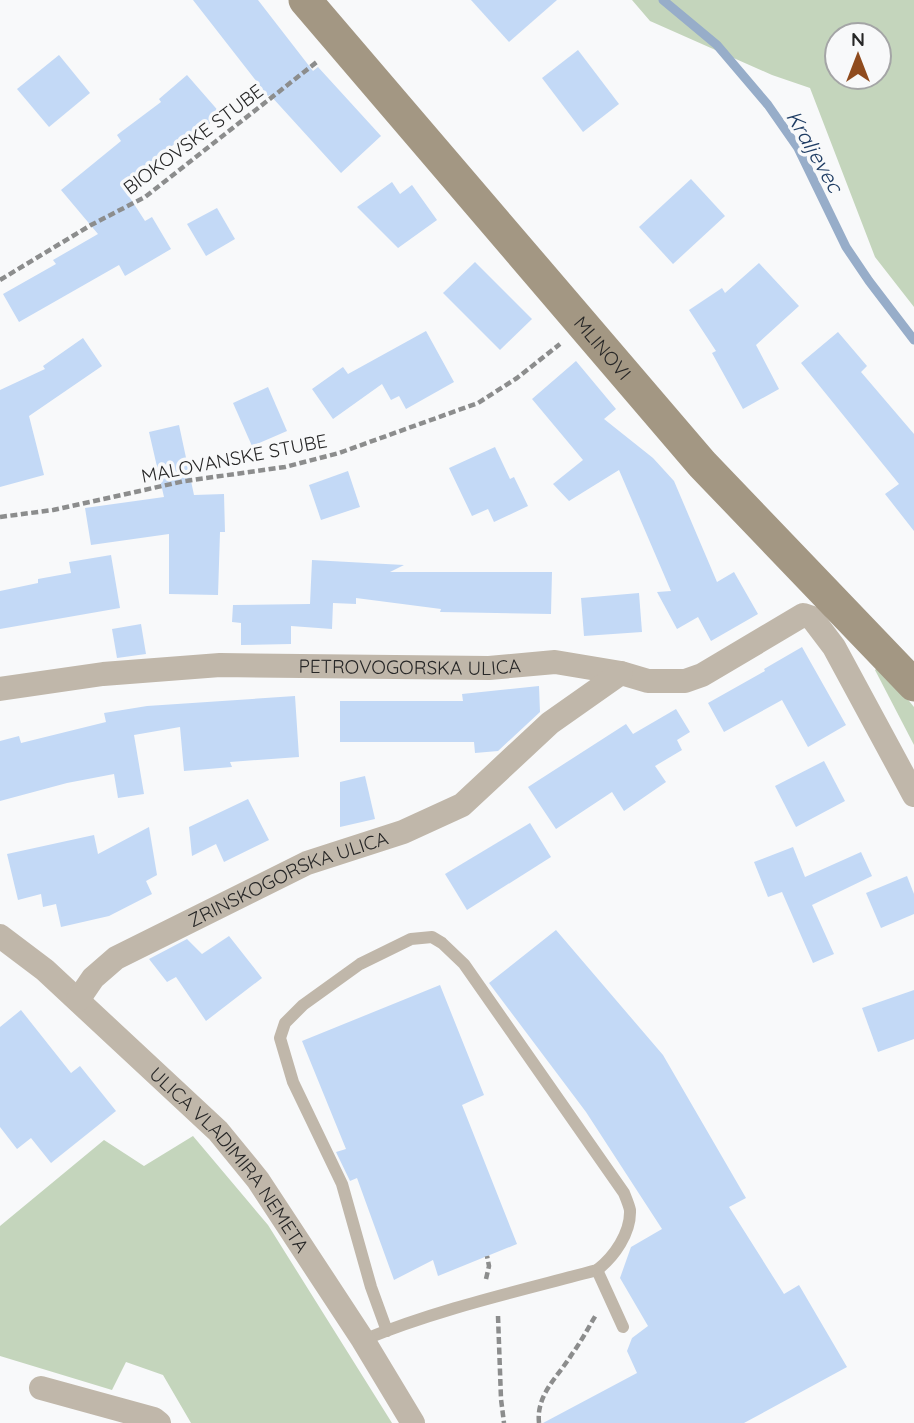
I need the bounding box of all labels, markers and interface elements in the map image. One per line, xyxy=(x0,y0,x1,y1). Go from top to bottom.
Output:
north arrow xyxy=(823,21,893,91)
text: N xyxy=(851,27,865,51)
street label: BIOKOVSKE STUBE xyxy=(118,79,268,199)
water label: Kraljevec xyxy=(781,105,850,198)
street label: MLINOVI xyxy=(569,311,637,385)
street label: MALOVANSKE STUBE xyxy=(139,428,329,488)
street label: PETROVOGORSKA ULICA xyxy=(298,653,522,680)
street label: ZRINSKOGORSKA ULICA xyxy=(184,826,391,932)
street label: ULICA VLADIMIRA NEMETA xyxy=(145,1062,314,1257)

